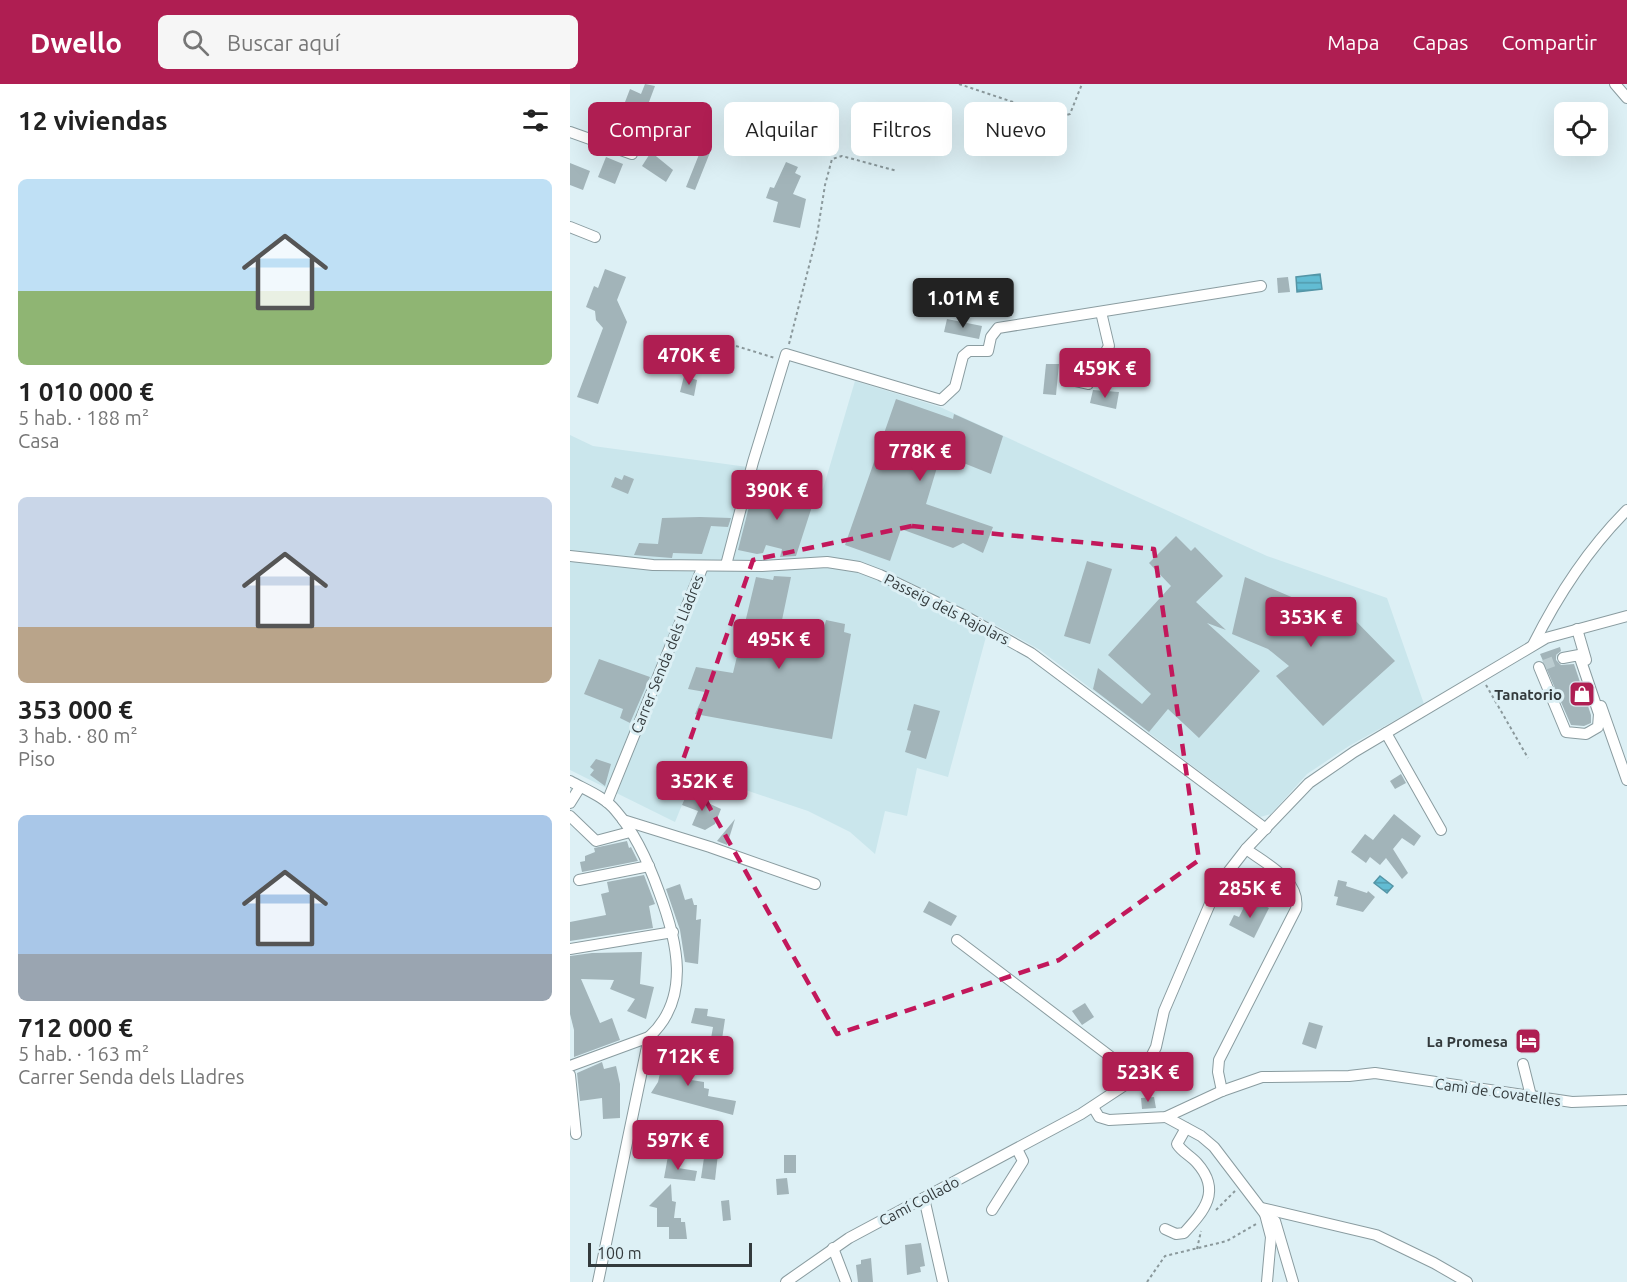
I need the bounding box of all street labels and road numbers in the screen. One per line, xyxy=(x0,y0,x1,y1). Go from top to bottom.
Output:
street label: Passeig dels Rajolars xyxy=(882,570,1012,648)
street label: Carrer Senda dels Lladres xyxy=(627,572,707,736)
street label: Camì de Covatelles xyxy=(1434,1075,1562,1109)
street label: Camí Collado xyxy=(876,1173,962,1229)

